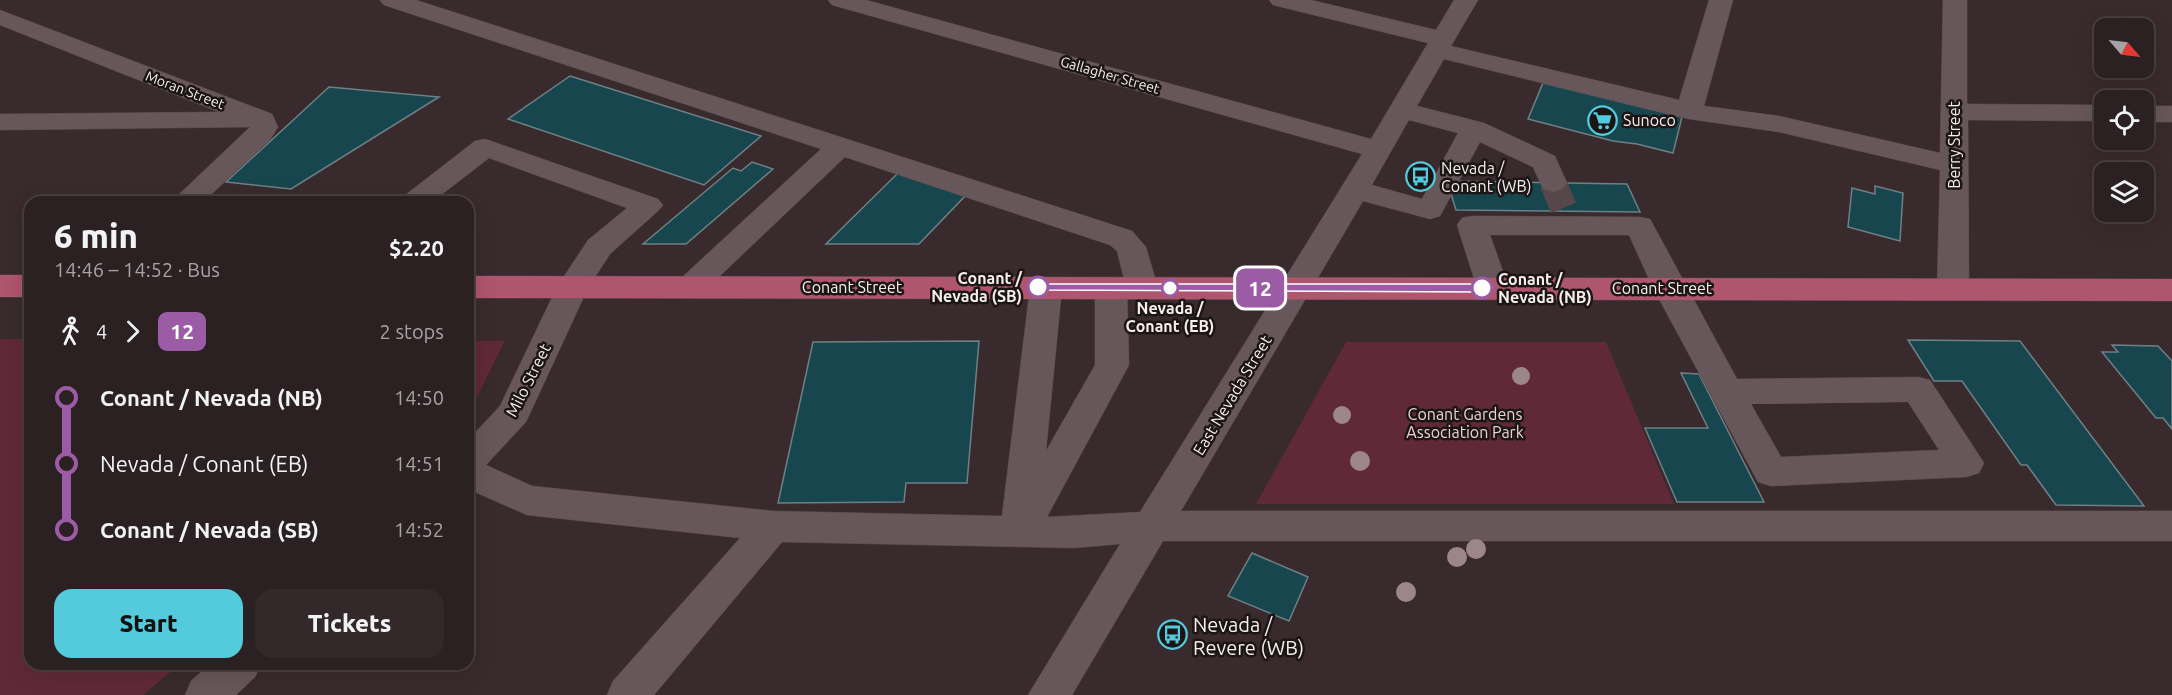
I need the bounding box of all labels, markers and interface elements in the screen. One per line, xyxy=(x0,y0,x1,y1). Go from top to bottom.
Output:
north arrow xyxy=(2094,18,2154,78)
map controls xyxy=(2094,18,2154,222)
street label: Gallagher Street xyxy=(1059,53,1162,97)
street label: Moran Street xyxy=(143,68,227,113)
button: locate xyxy=(2094,90,2154,150)
street label: Berry Street xyxy=(1945,101,1963,189)
supermarket icon: Sunoco xyxy=(1586,104,1618,136)
place label: Sunoco xyxy=(1623,111,1676,129)
place label: Nevada / Conant (WB) xyxy=(1441,159,1531,196)
bus stop icon: Nevada / Conant (WB) xyxy=(1404,161,1436,193)
button: layers xyxy=(2094,162,2154,222)
text: 6 min xyxy=(54,217,138,254)
text: $2.20 xyxy=(389,235,444,260)
text: 14:46 – 14:52 · Bus xyxy=(54,258,220,281)
line badge: 12 xyxy=(1233,268,1287,308)
place label: Conant / Nevada (SB) xyxy=(931,269,1023,306)
place label: Conant / Nevada (NB) xyxy=(1498,270,1592,307)
marker: Conant / Nevada (SB) xyxy=(1027,276,1049,298)
text: 12 xyxy=(1248,276,1272,300)
marker: Conant / Nevada (NB) xyxy=(1471,277,1493,299)
street label: Conant Street xyxy=(802,278,903,296)
marker: Nevada / Conant (EB) xyxy=(1161,279,1179,297)
street label: Conant Street xyxy=(1612,279,1713,297)
place label: Nevada / Conant (EB) xyxy=(1126,299,1214,336)
icon: walk xyxy=(54,315,87,348)
icon: forward xyxy=(116,315,149,348)
text: 12 xyxy=(170,319,194,343)
text: 4 xyxy=(96,320,107,343)
text: 2 stops xyxy=(380,320,444,343)
street label: East Nevada Street xyxy=(1189,331,1275,458)
street label: Milo Street xyxy=(502,340,554,420)
text: Conant / Nevada (NB) xyxy=(100,385,323,410)
text: 14:50 xyxy=(394,386,444,409)
park label: Conant Gardens Association Park xyxy=(1406,405,1524,441)
text: Nevada / Conant (EB) xyxy=(100,451,309,476)
text: 14:51 xyxy=(394,452,444,475)
text: Conant / Nevada (SB) xyxy=(100,517,319,542)
text: 14:52 xyxy=(394,518,444,541)
button: Start xyxy=(54,589,243,658)
button: Tickets xyxy=(255,589,444,658)
place label: Nevada / Revere (WB) xyxy=(1193,613,1304,659)
bus stop icon: Nevada / Revere (WB) xyxy=(1156,619,1188,651)

